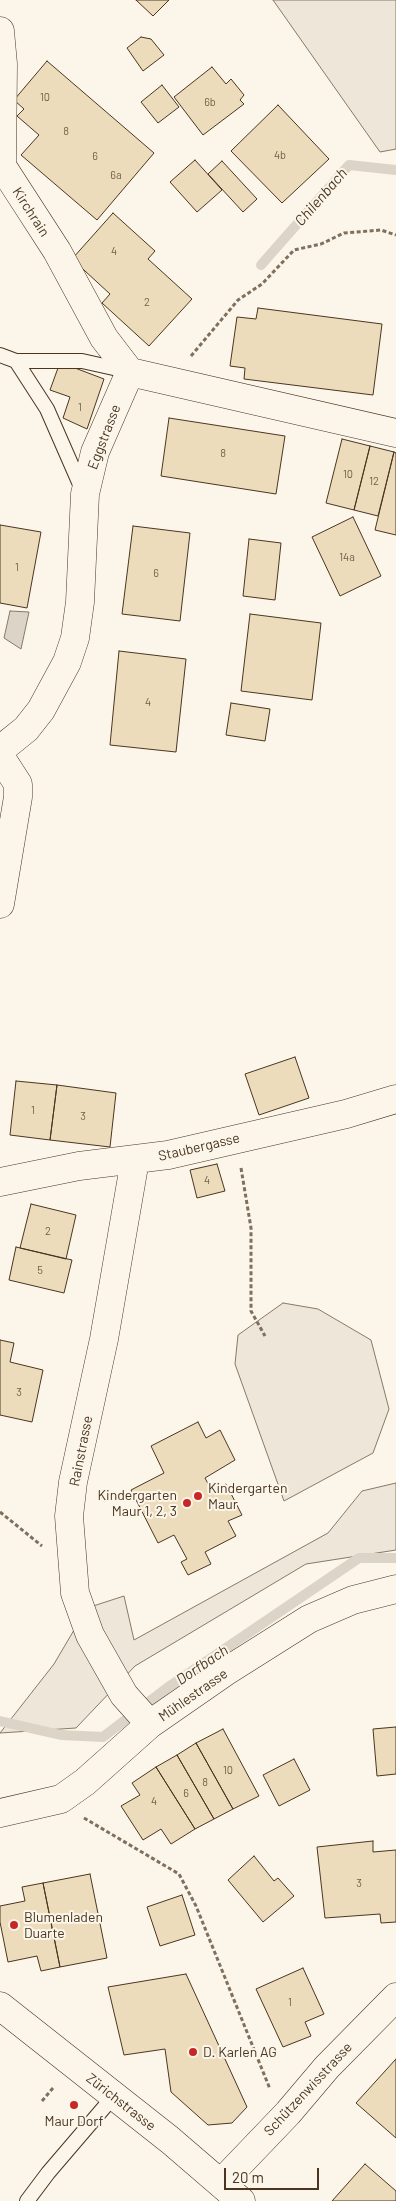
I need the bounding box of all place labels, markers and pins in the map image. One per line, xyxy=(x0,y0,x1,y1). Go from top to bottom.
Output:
place label: Kindergarten Maur xyxy=(208,1480,287,1512)
place label: Kindergarten Maur 1, 2, 3 xyxy=(98,1487,177,1520)
marker: Kindergarten Maur xyxy=(192,1490,204,1502)
marker: Kindergarten Maur 1, 2, 3 xyxy=(181,1497,193,1509)
place label: Blumenladen Duarte xyxy=(24,1909,103,1941)
marker: Blumenladen Duarte xyxy=(8,1919,20,1931)
place label: D. Karlen AG xyxy=(203,2044,277,2060)
marker: D. Karlen AG xyxy=(187,2046,199,2058)
marker: Maur Dorf xyxy=(68,2099,80,2111)
place label: Maur Dorf xyxy=(44,2113,104,2129)

